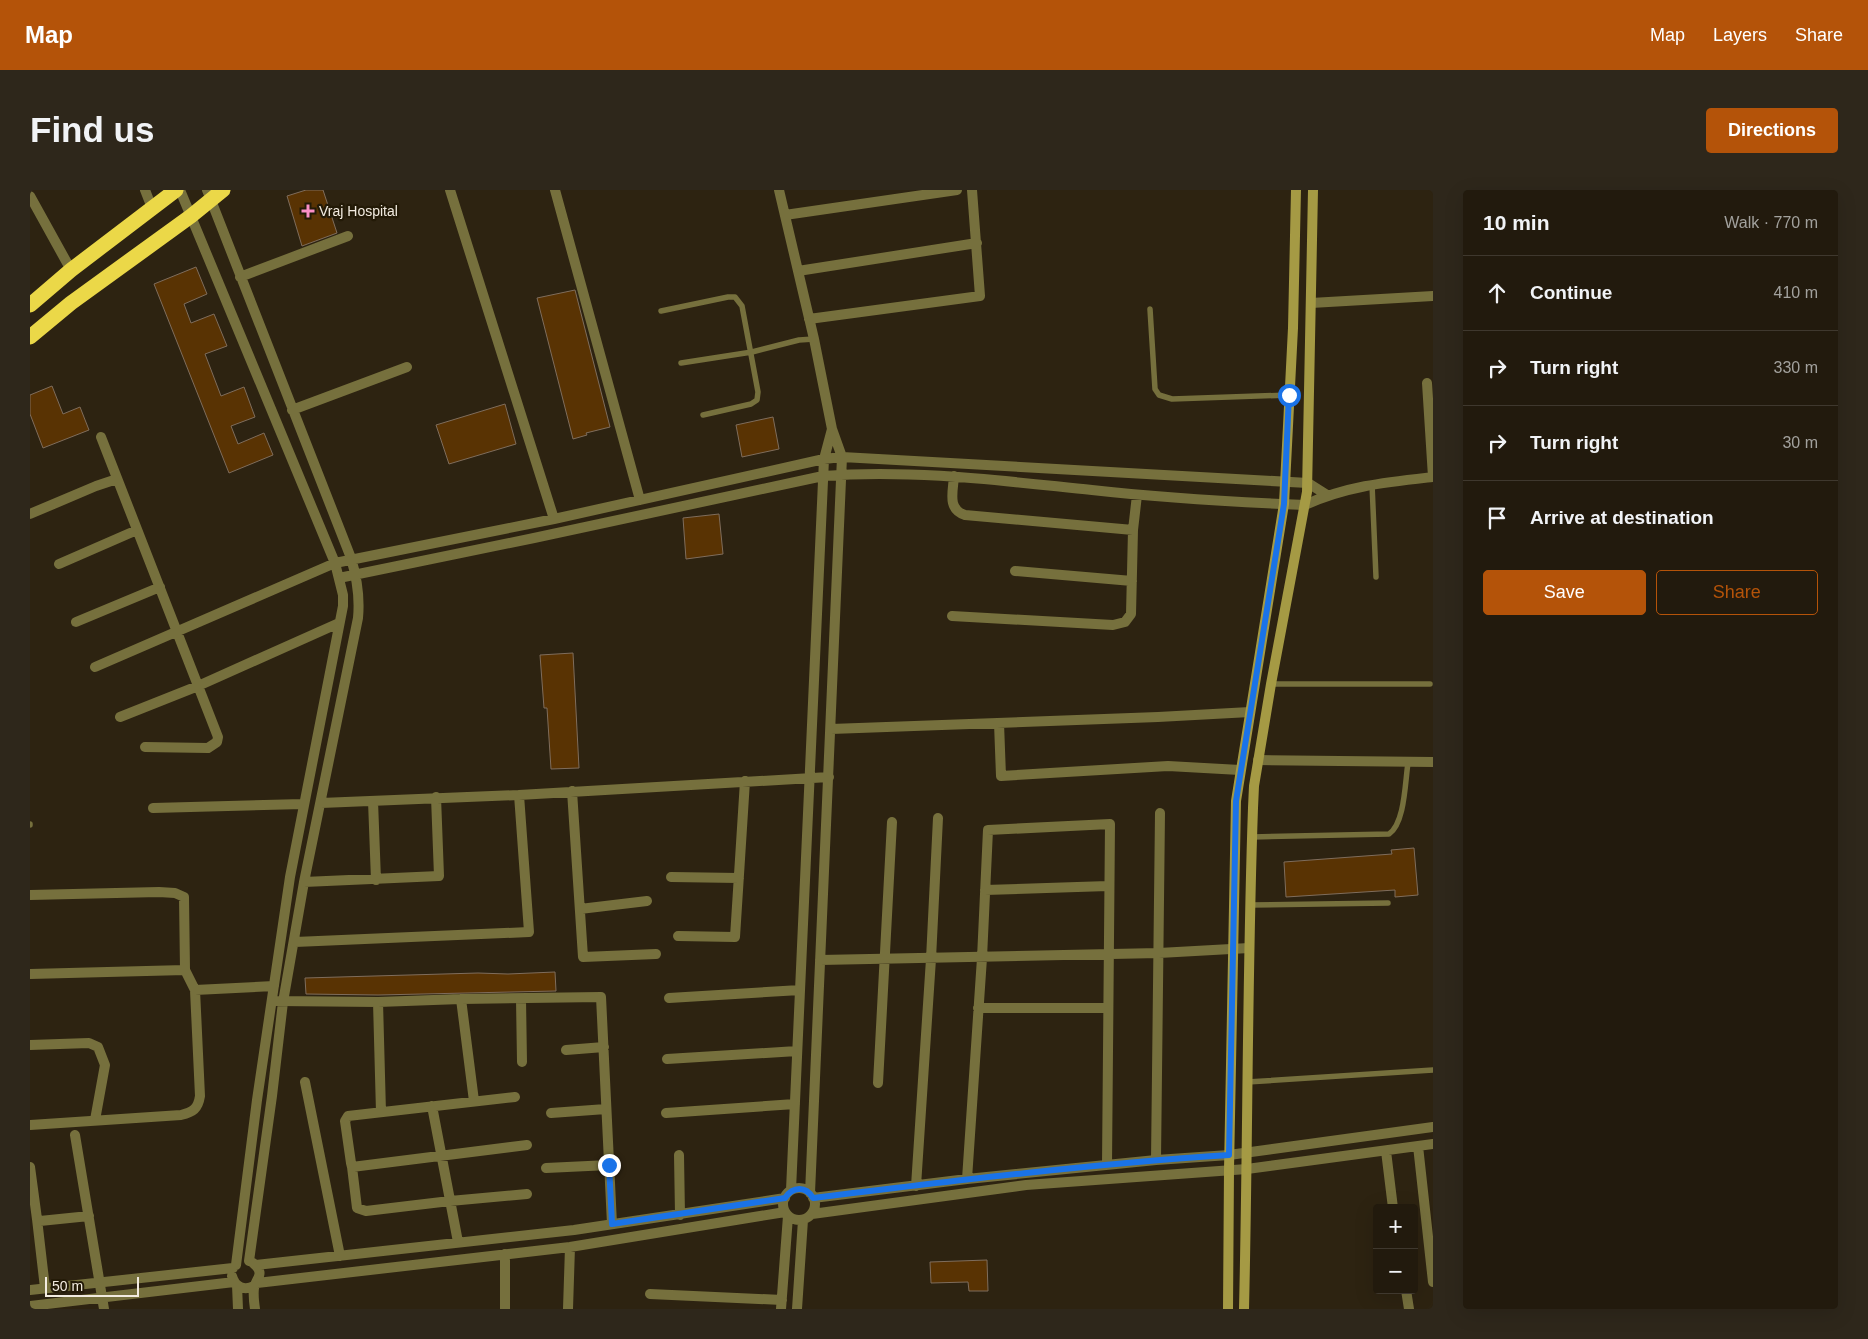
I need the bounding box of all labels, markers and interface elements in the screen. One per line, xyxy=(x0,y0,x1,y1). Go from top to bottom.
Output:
text: Map xyxy=(25,21,73,48)
text: Map xyxy=(1650,25,1685,45)
text: Layers xyxy=(1713,25,1767,45)
text: Share xyxy=(1795,25,1843,45)
button: Directions xyxy=(1706,108,1838,153)
text: Find us xyxy=(30,110,154,149)
place label: Vraj Hospital xyxy=(319,203,398,219)
marker: Vraj Hospital xyxy=(301,204,315,218)
text: 10 min xyxy=(1483,211,1550,234)
text: Walk · 770 m xyxy=(1724,214,1818,231)
icon: ahead xyxy=(1483,279,1511,307)
text: Continue xyxy=(1530,282,1612,303)
text: 410 m xyxy=(1774,284,1818,301)
icon: right xyxy=(1483,354,1511,382)
text: Turn right xyxy=(1530,357,1618,378)
text: 330 m xyxy=(1774,359,1818,376)
route start xyxy=(1278,384,1301,407)
icon: right xyxy=(1483,429,1511,457)
text: Turn right xyxy=(1530,432,1618,453)
text: 30 m xyxy=(1782,434,1818,451)
icon: arrive xyxy=(1483,504,1511,532)
text: Arrive at destination xyxy=(1530,507,1714,528)
button: Save xyxy=(1483,570,1646,615)
button: Share xyxy=(1656,570,1818,615)
route end xyxy=(598,1154,621,1177)
map controls xyxy=(1373,1204,1418,1294)
button: + xyxy=(1373,1204,1418,1249)
button: − xyxy=(1373,1249,1418,1294)
scale bar xyxy=(45,1274,139,1297)
text: 50 m xyxy=(52,1278,83,1294)

